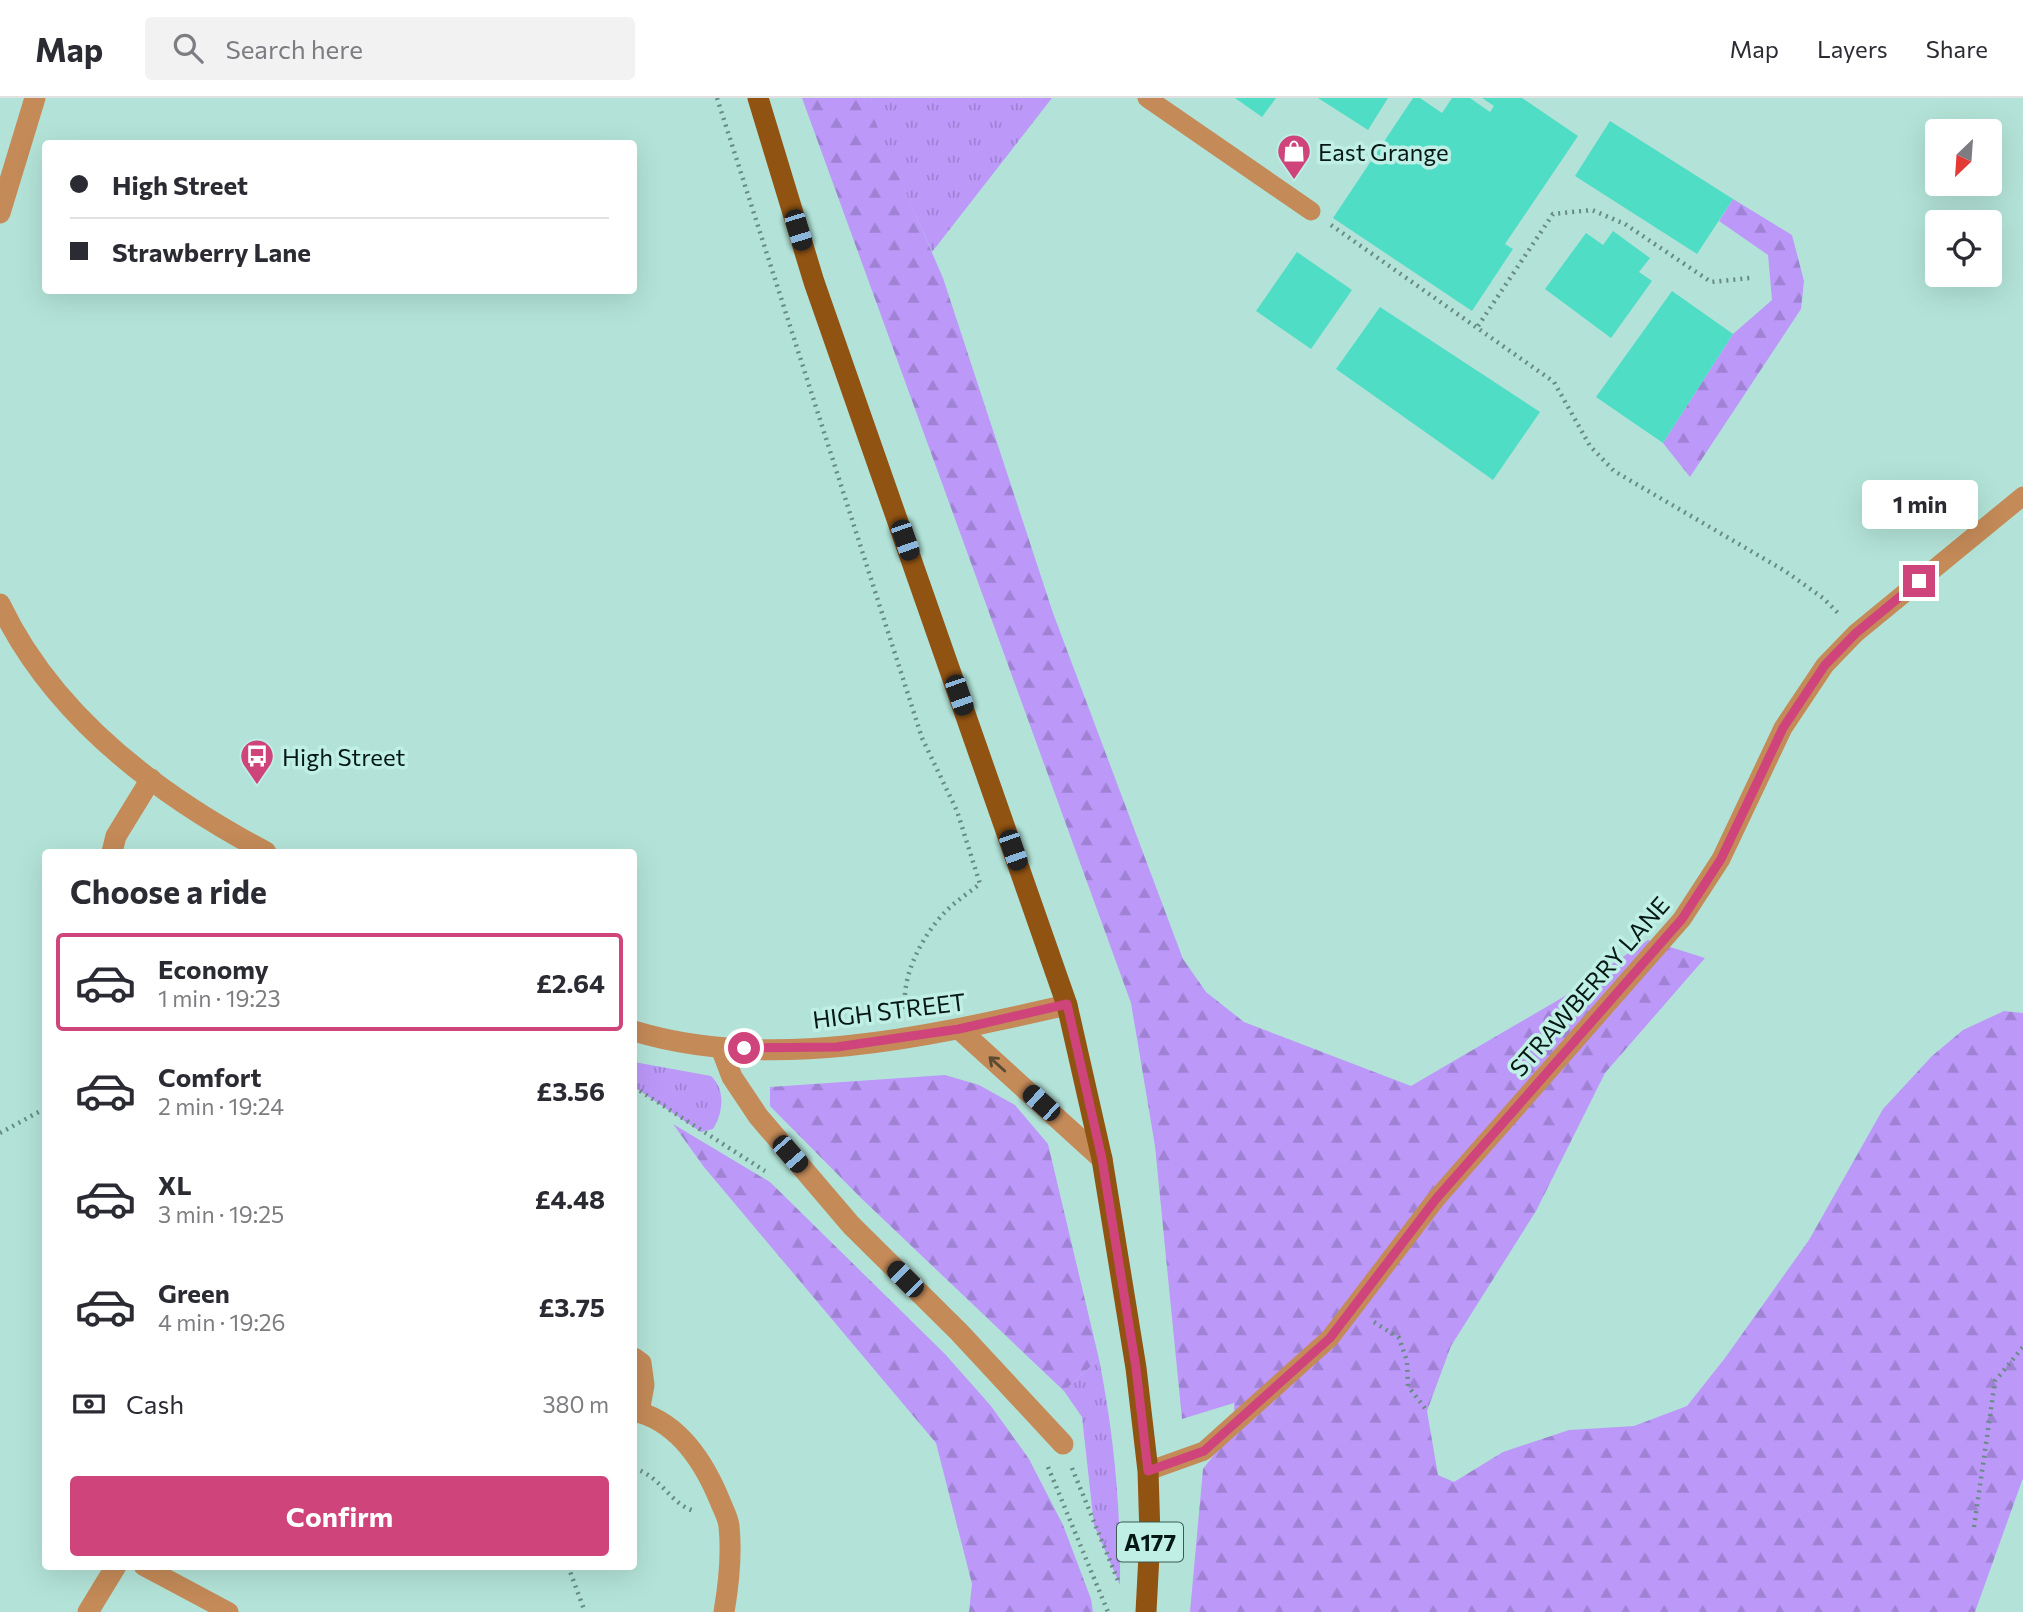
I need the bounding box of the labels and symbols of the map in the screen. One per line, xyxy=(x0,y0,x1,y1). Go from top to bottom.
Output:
north arrow xyxy=(1925,119,2002,196)
shop icon: East Grange xyxy=(1275,132,1313,181)
place label: East Grange xyxy=(1318,137,1449,166)
car xyxy=(782,207,815,253)
callout: 1 min xyxy=(1861,480,1977,528)
car xyxy=(889,517,922,563)
route end xyxy=(1903,565,1935,597)
car xyxy=(943,672,976,718)
bus stop icon: High Street xyxy=(238,737,276,786)
place label: High Street xyxy=(282,742,406,771)
car xyxy=(997,827,1030,873)
street label: STRAWBERRY LANE xyxy=(1503,890,1675,1082)
street label: HIGH STREET xyxy=(811,986,967,1034)
route start xyxy=(728,1032,760,1064)
one-way arrow xyxy=(989,1055,1006,1072)
car xyxy=(1019,1081,1064,1125)
car xyxy=(769,1131,812,1177)
car xyxy=(883,1257,928,1301)
road number: A177 xyxy=(1117,1522,1183,1562)

